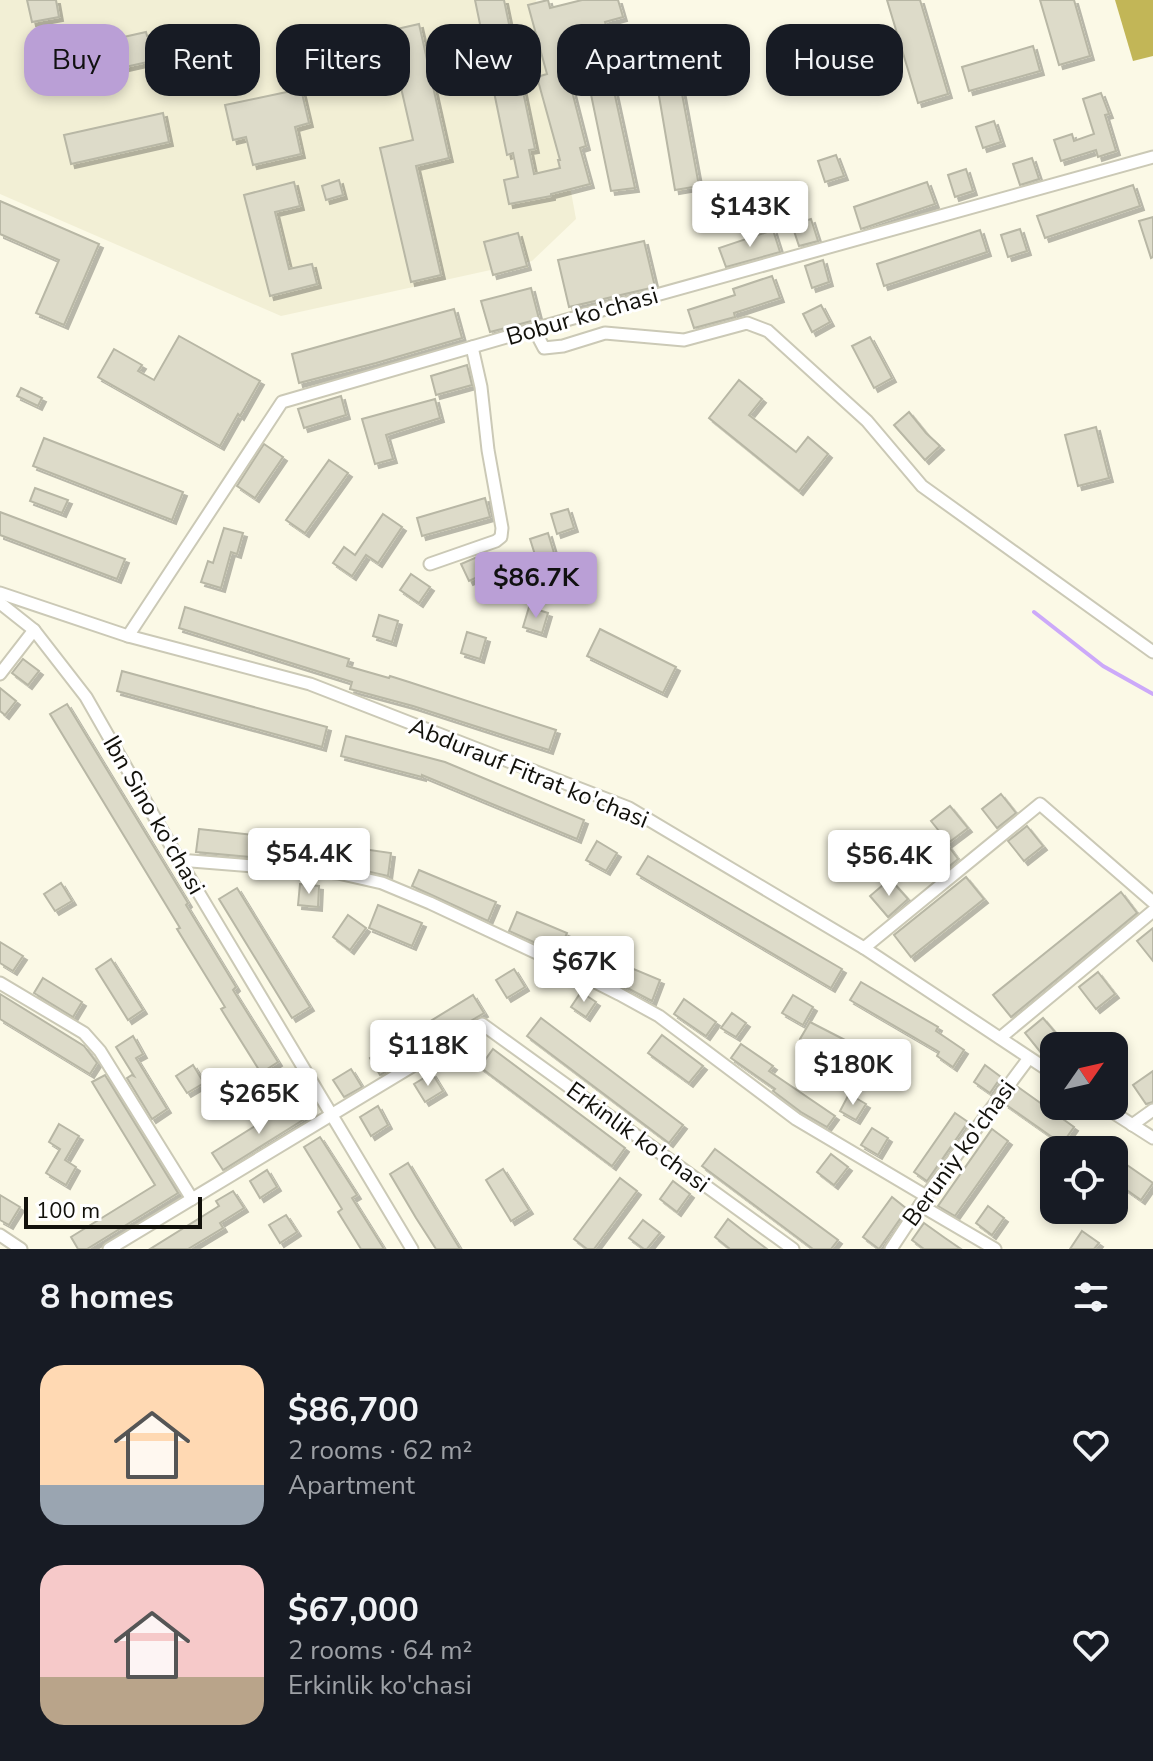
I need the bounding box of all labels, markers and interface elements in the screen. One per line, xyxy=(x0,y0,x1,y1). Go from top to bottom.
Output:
chip: Buy xyxy=(24,24,129,96)
chip: Rent xyxy=(145,24,260,96)
chip: Filters xyxy=(276,24,410,96)
chip: New xyxy=(426,24,541,96)
chip: Apartment xyxy=(557,24,750,96)
chip: House xyxy=(766,24,903,96)
pin: $143K xyxy=(694,181,806,249)
text: $143K xyxy=(710,189,790,224)
street label: Bobur ko'chasi xyxy=(502,279,662,353)
pin: $86.7K xyxy=(471,552,601,620)
text: $86.7K xyxy=(493,560,579,595)
street label: Abdurauf Fitrat ko'chasi xyxy=(405,710,653,836)
street label: Ibn Sino ko'chasi xyxy=(96,730,212,900)
pin: $54.4K xyxy=(244,828,374,896)
pin: $56.4K xyxy=(824,830,954,898)
text: $54.4K xyxy=(266,836,352,871)
text: $56.4K xyxy=(846,838,932,873)
pin: $67K xyxy=(537,936,631,1004)
text: $67K xyxy=(552,944,616,979)
pin: $118K xyxy=(372,1020,484,1088)
text: $118K xyxy=(388,1028,468,1063)
north arrow xyxy=(1040,1032,1128,1120)
map controls xyxy=(1040,1032,1128,1224)
pin: $180K xyxy=(797,1039,909,1107)
text: $180K xyxy=(813,1047,893,1082)
pin: $265K xyxy=(203,1068,315,1136)
street label: Beruniy ko'chasi xyxy=(895,1073,1023,1233)
street label: Erkinlik ko'chasi xyxy=(560,1074,716,1200)
text: $265K xyxy=(219,1076,299,1111)
button: locate xyxy=(1040,1136,1128,1224)
scale bar xyxy=(24,1193,202,1229)
text: 100 m xyxy=(36,1196,100,1226)
text: 8 homes xyxy=(40,1274,174,1320)
icon: filters xyxy=(1069,1275,1113,1319)
text: $86,700 xyxy=(288,1387,419,1433)
icon: home xyxy=(104,1397,200,1493)
icon: heart xyxy=(1069,1423,1113,1467)
text: 2 rooms · 62 m² xyxy=(288,1433,472,1468)
text: Apartment xyxy=(288,1468,415,1503)
text: $67,000 xyxy=(288,1587,419,1633)
icon: home xyxy=(104,1597,200,1693)
icon: heart xyxy=(1069,1623,1113,1667)
text: 2 rooms · 64 m² xyxy=(288,1633,472,1668)
text: Erkinlik ko'chasi xyxy=(288,1668,472,1703)

